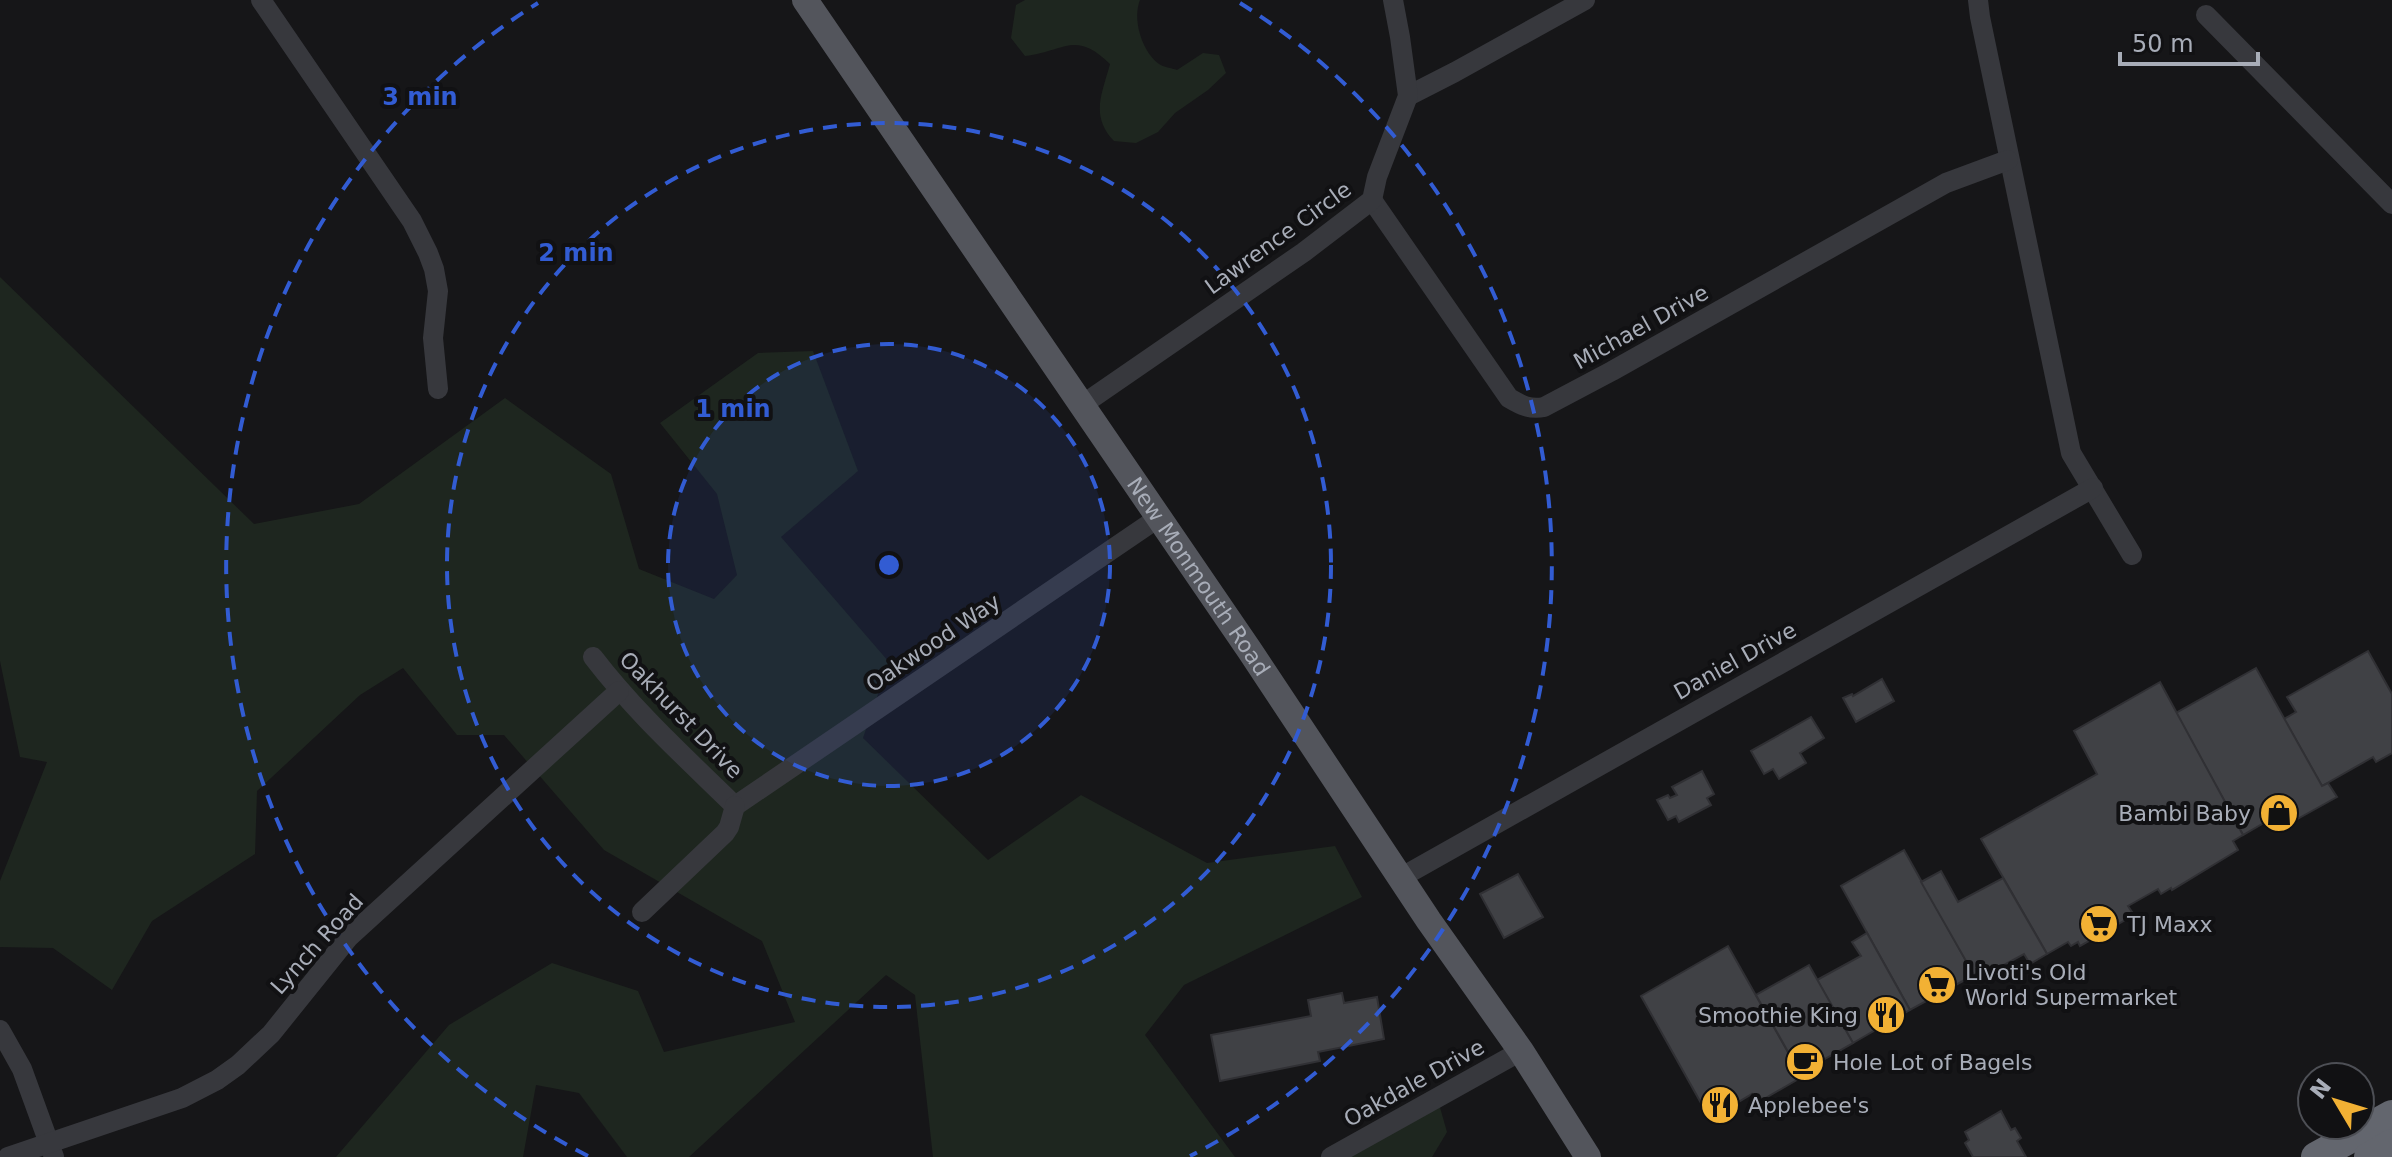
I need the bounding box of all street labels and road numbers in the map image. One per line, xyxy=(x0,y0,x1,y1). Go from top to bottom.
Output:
street label: Lawrence Circle xyxy=(1200,177,1356,299)
street label: Michael Drive xyxy=(1569,280,1713,374)
street label: New Monmouth Road xyxy=(1122,472,1275,680)
street label: Oakwood Way xyxy=(861,589,1005,697)
street label: Daniel Drive xyxy=(1670,617,1800,705)
street label: Oakhurst Drive xyxy=(614,647,748,783)
street label: Lynch Road xyxy=(266,889,368,999)
street label: Oakdale Drive xyxy=(1340,1034,1488,1132)

